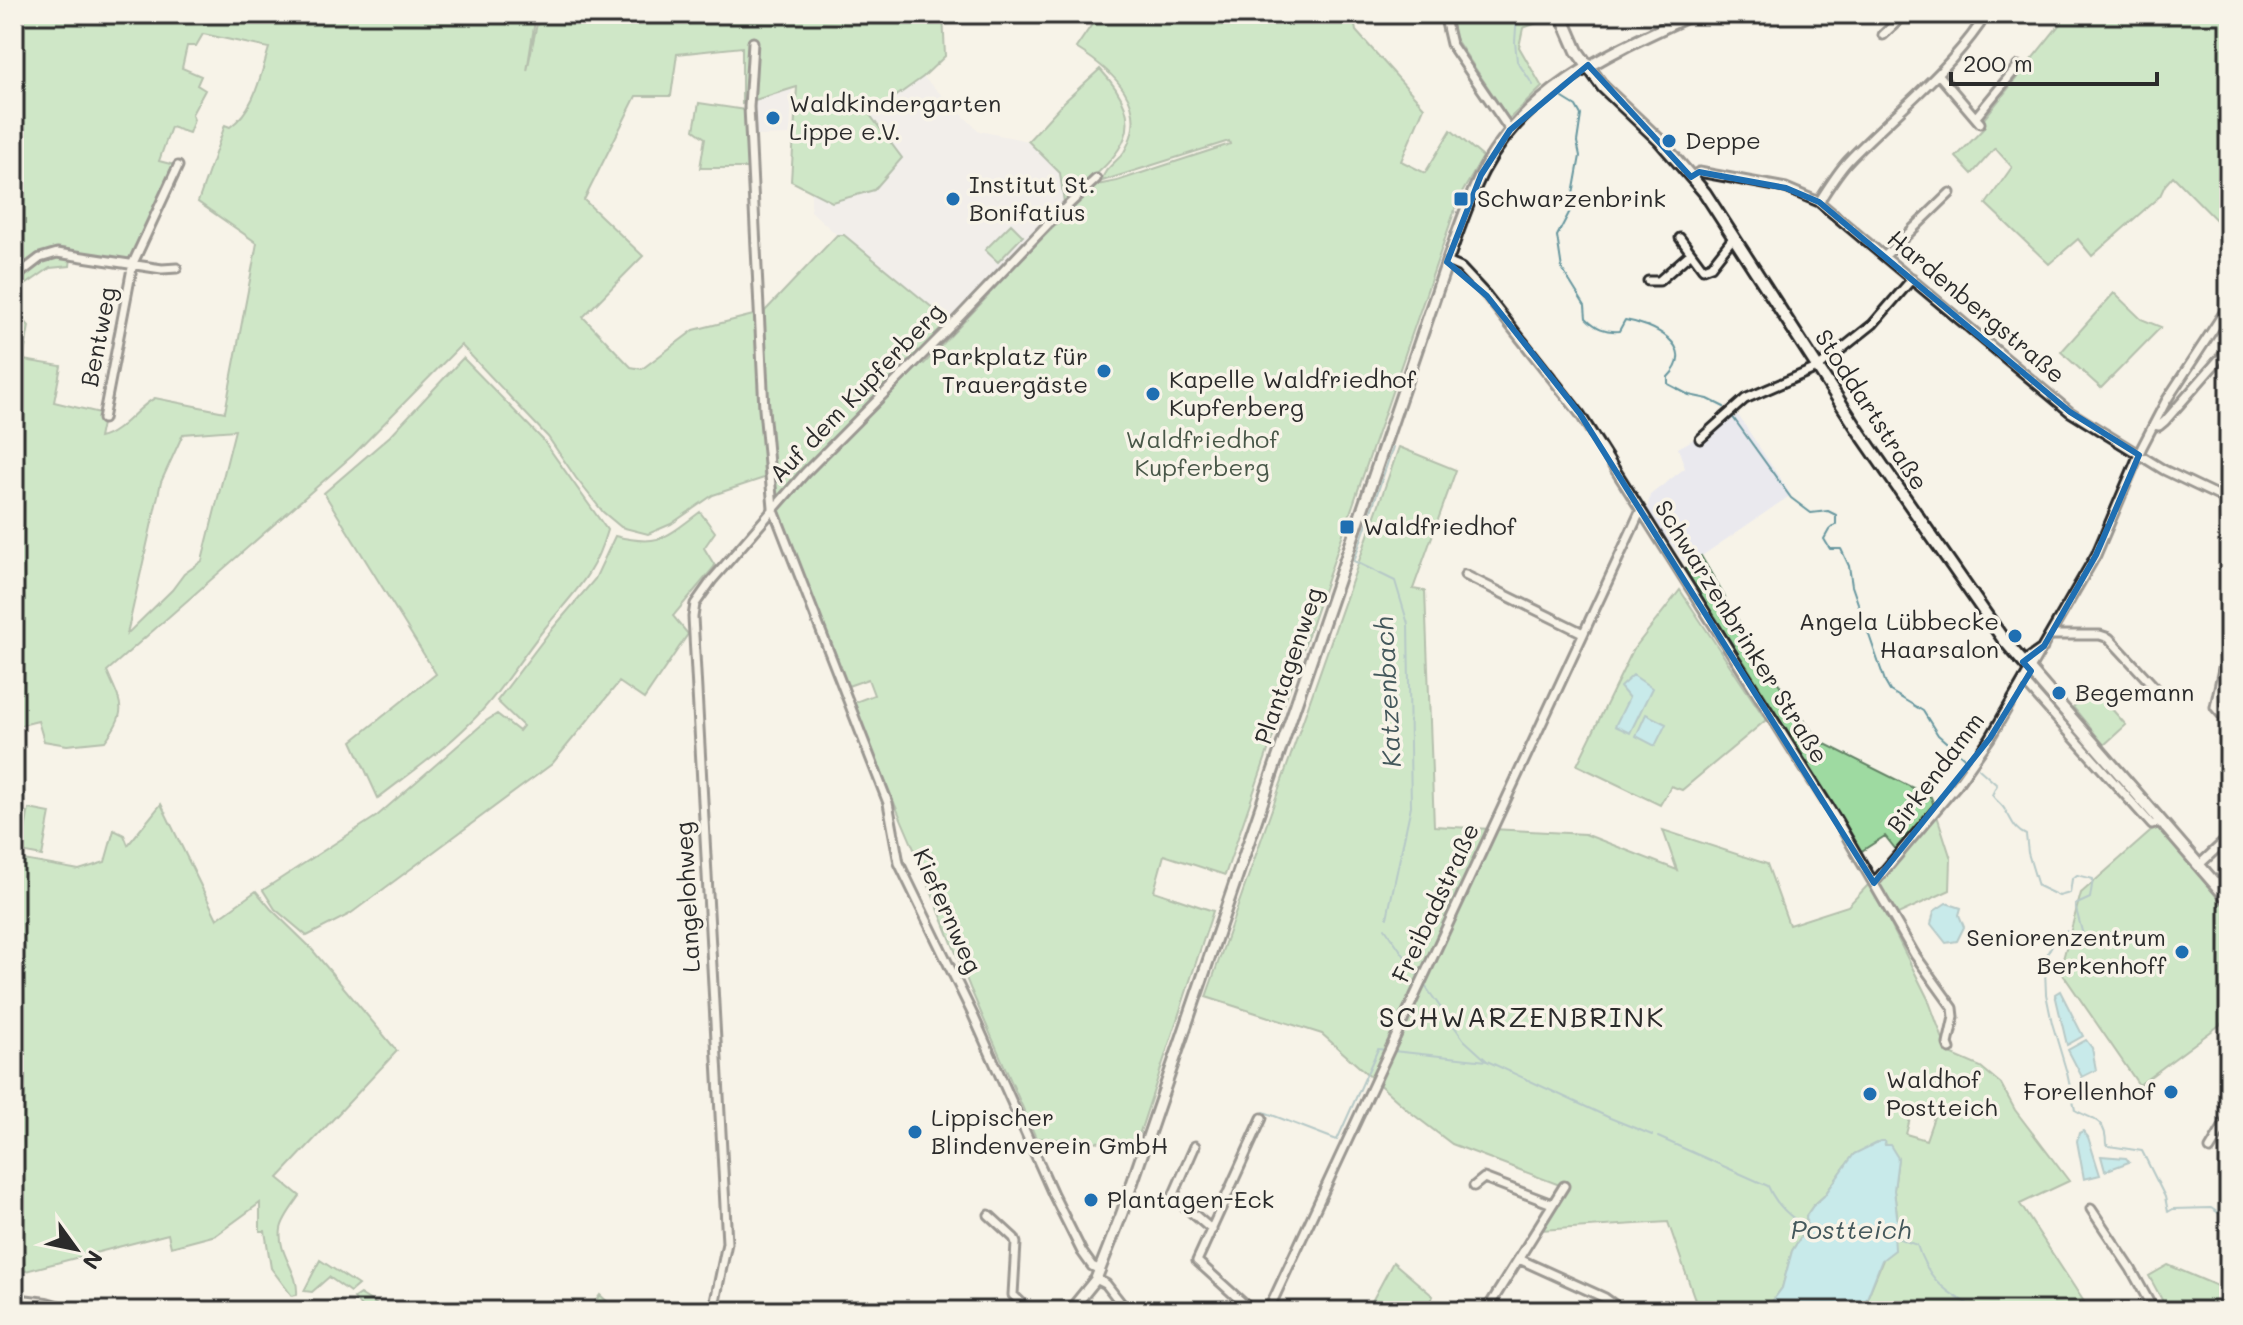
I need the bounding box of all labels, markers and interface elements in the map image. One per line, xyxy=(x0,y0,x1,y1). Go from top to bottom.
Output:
scale bar xyxy=(1951,36,2157,86)
text: 200 m xyxy=(1963,47,2033,78)
place label: Waldkindergarten Lippe e.V. xyxy=(789,87,1001,146)
marker: Waldkindergarten Lippe e.V. xyxy=(764,109,782,127)
place label: Deppe xyxy=(1685,124,1761,155)
marker: Deppe xyxy=(1660,132,1678,150)
place label: Institut St. Bonifatius xyxy=(969,168,1095,227)
place label: Schwarzenbrink xyxy=(1477,182,1666,213)
marker: Institut St. Bonifatius xyxy=(944,190,962,208)
marker: Schwarzenbrink xyxy=(1452,190,1470,208)
street label: Hardenbergstraße xyxy=(1882,222,2072,389)
street label: Bentweg xyxy=(73,284,122,389)
street label: Auf dem Kupferberg xyxy=(762,295,950,489)
street label: Stoddartstraße xyxy=(1809,323,1936,495)
place label: Parkplatz für Trauergäste xyxy=(932,340,1088,399)
marker: Parkplatz für Trauergäste xyxy=(1095,362,1113,380)
place label: Kapelle Waldfriedhof Kupferberg xyxy=(1169,363,1417,422)
marker: Kapelle Waldfriedhof Kupferberg xyxy=(1144,385,1162,403)
park label: Waldfriedhof Kupferberg xyxy=(1125,423,1279,482)
street label: Schwarzenbrinker Straße xyxy=(1648,494,1836,769)
place label: Waldfriedhof xyxy=(1363,510,1517,541)
marker: Waldfriedhof xyxy=(1338,518,1356,536)
street label: Plantagenweg xyxy=(1246,583,1329,748)
place label: Angela Lübbecke Haarsalon xyxy=(1799,605,1999,664)
water label: Katzenbach xyxy=(1366,616,1408,768)
marker: Angela Lübbecke Haarsalon xyxy=(2006,627,2024,645)
place label: Begemann xyxy=(2075,676,2194,707)
marker: Begemann xyxy=(2050,684,2068,702)
street label: Birkendamm xyxy=(1879,705,1990,839)
street label: Freibadstraße xyxy=(1384,818,1485,987)
street label: Langelohweg xyxy=(667,821,706,973)
street label: Kiefernweg xyxy=(907,843,990,978)
place label: Seniorenzentrum Berkenhoff xyxy=(1966,921,2167,980)
marker: Seniorenzentrum Berkenhoff xyxy=(2173,943,2191,961)
district label: SCHWARZENBRINK xyxy=(1379,998,1665,1034)
place label: Waldhof Postteich xyxy=(1886,1063,1998,1122)
place label: Forellenhof xyxy=(2023,1075,2156,1106)
marker: Forellenhof xyxy=(2162,1083,2180,1101)
marker: Waldhof Postteich xyxy=(1861,1085,1879,1103)
place label: Lippischer Blindenverein GmbH xyxy=(931,1101,1168,1160)
marker: Lippischer Blindenverein GmbH xyxy=(906,1123,924,1141)
place label: Plantagen-Eck xyxy=(1107,1183,1274,1214)
marker: Plantagen-Eck xyxy=(1082,1191,1100,1209)
north arrow xyxy=(36,1209,116,1289)
water label: Postteich xyxy=(1791,1212,1911,1246)
text: N xyxy=(76,1245,110,1275)

